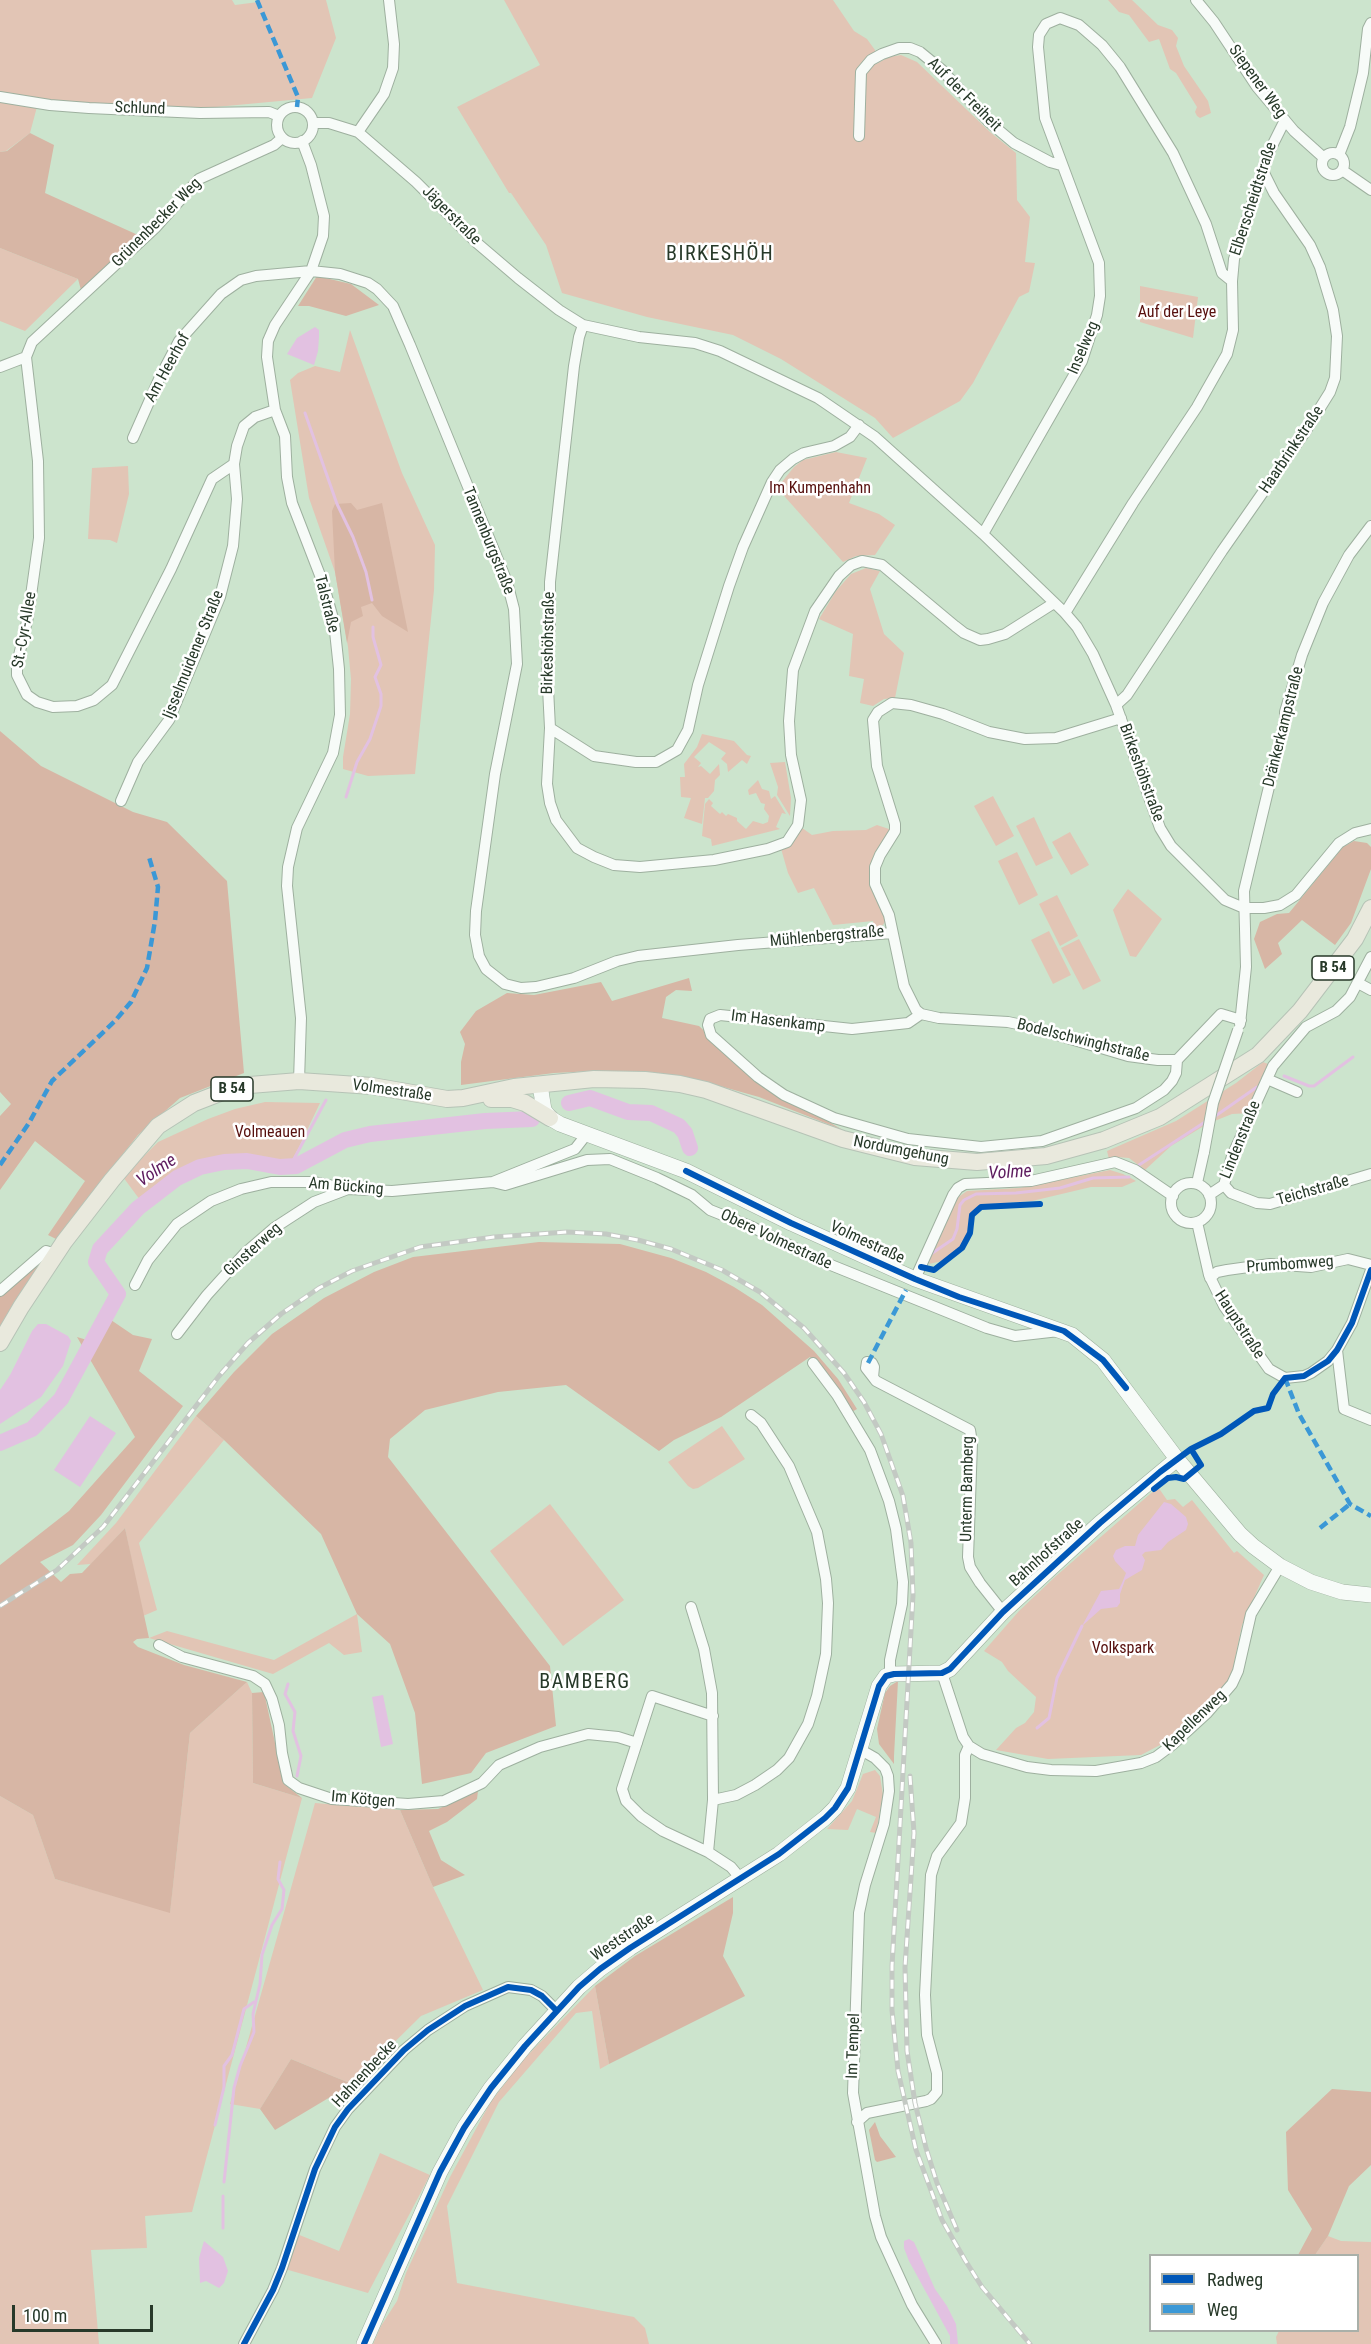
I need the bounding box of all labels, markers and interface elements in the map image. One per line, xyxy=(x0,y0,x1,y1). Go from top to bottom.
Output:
street label: Siepener Weg xyxy=(1224,42,1290,122)
street label: Auf der Freiheit xyxy=(923,54,1005,136)
street label: Schlund xyxy=(114,99,166,119)
street label: Elberscheidtstraße xyxy=(1227,140,1281,258)
street label: Grünenbecker Weg xyxy=(108,174,206,272)
street label: Jägerstraße xyxy=(417,182,485,250)
district label: BIRKESHÖH xyxy=(666,243,774,267)
park label: Auf der Leye xyxy=(1138,303,1216,323)
street label: Inselweg xyxy=(1064,318,1104,378)
street label: Am Heerhof xyxy=(141,330,195,406)
street label: Haarbrinkstraße xyxy=(1256,403,1328,497)
park label: Im Kumpenhahn xyxy=(769,479,871,499)
street label: Tannenburgstraße xyxy=(458,484,518,598)
street label: Talstraße xyxy=(310,573,342,635)
street label: Ijsselmuidener Straße xyxy=(159,588,229,722)
street label: St.-Cyr-Allee xyxy=(9,590,41,670)
street label: Birkeshöhstraße xyxy=(539,591,559,695)
street label: Dränkerkampstraße xyxy=(1260,665,1308,789)
street label: Birkeshöhstraße xyxy=(1114,721,1168,825)
street label: Mühlenbergstraße xyxy=(769,922,885,952)
road number: B 54 xyxy=(1312,956,1354,980)
street label: Im Hasenkamp xyxy=(730,1007,826,1037)
street label: Bodelschwinghstraße xyxy=(1015,1015,1151,1067)
street label: Volmestraße xyxy=(351,1076,433,1106)
road number: B 54 xyxy=(211,1077,253,1101)
street label: Lindenstraße xyxy=(1217,1098,1265,1182)
park label: Volmeauen xyxy=(235,1123,305,1143)
street label: Nordumgehung xyxy=(852,1132,950,1170)
water label: Volme xyxy=(133,1150,181,1192)
water label: Volme xyxy=(988,1161,1032,1185)
street label: Teichstraße xyxy=(1275,1172,1351,1210)
street label: Am Bücking xyxy=(308,1174,384,1200)
street label: Obere Volmestraße xyxy=(717,1206,835,1274)
street label: Volmestraße xyxy=(827,1217,907,1269)
street label: Ginsterweg xyxy=(220,1219,286,1281)
street label: Prumbomweg xyxy=(1246,1252,1334,1278)
street label: Hauptstraße xyxy=(1210,1287,1268,1363)
street label: Unterm Bamberg xyxy=(957,1436,979,1542)
street label: Bahnhofstraße xyxy=(1006,1515,1088,1591)
park label: Volkspark xyxy=(1092,1639,1154,1659)
district label: BAMBERG xyxy=(539,1671,631,1695)
street label: Kapellenweg xyxy=(1159,1686,1231,1756)
street label: Im Kötgen xyxy=(330,1788,396,1812)
street label: Weststraße xyxy=(588,1910,658,1966)
street label: Im Tempel xyxy=(843,2013,865,2079)
street label: Hahnenbecke xyxy=(329,2036,401,2112)
legend xyxy=(1149,2254,1359,2332)
text: Radweg xyxy=(1207,2269,1263,2290)
scale bar xyxy=(15,2293,156,2331)
text: Weg xyxy=(1207,2299,1238,2320)
text: 100 m xyxy=(23,2305,67,2326)

